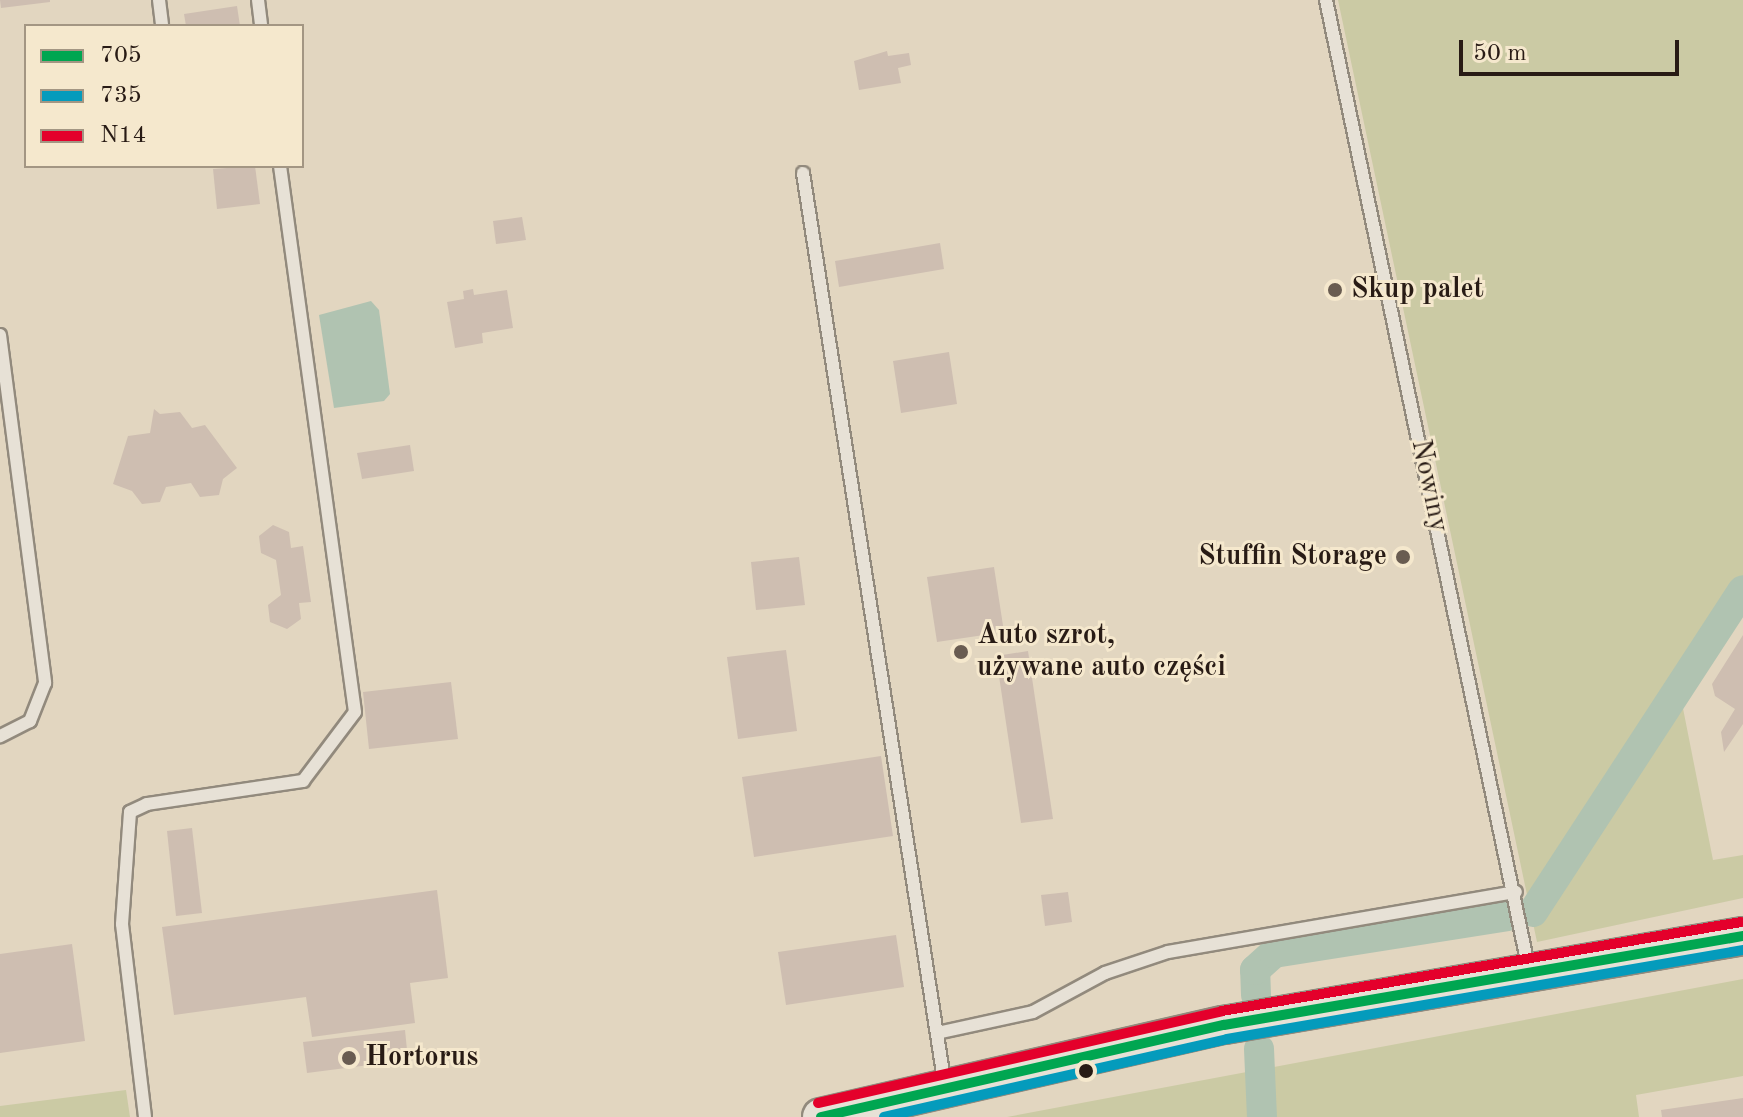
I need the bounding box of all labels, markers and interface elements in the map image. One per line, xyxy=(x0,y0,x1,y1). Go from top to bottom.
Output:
legend xyxy=(24,24,304,168)
scale bar xyxy=(1463,24,1683,74)
text: 50 m xyxy=(1473,42,1527,66)
text: 705 xyxy=(100,44,142,68)
text: 735 xyxy=(100,84,142,108)
text: N14 xyxy=(100,124,146,148)
place label: Skup palet xyxy=(1351,273,1484,307)
marker: Skup palet xyxy=(1326,281,1344,299)
street label: Nowiny xyxy=(1403,436,1455,536)
place label: Stuffin Storage xyxy=(1198,540,1387,574)
marker: Stuffin Storage xyxy=(1394,548,1412,566)
place label: Auto szrot, używane auto części xyxy=(977,619,1226,685)
marker: Auto szrot, używane auto części xyxy=(952,643,970,661)
place label: Hortorus xyxy=(365,1041,478,1075)
marker: Hortorus xyxy=(340,1049,358,1067)
unlabelled marker xyxy=(1078,1063,1094,1079)

